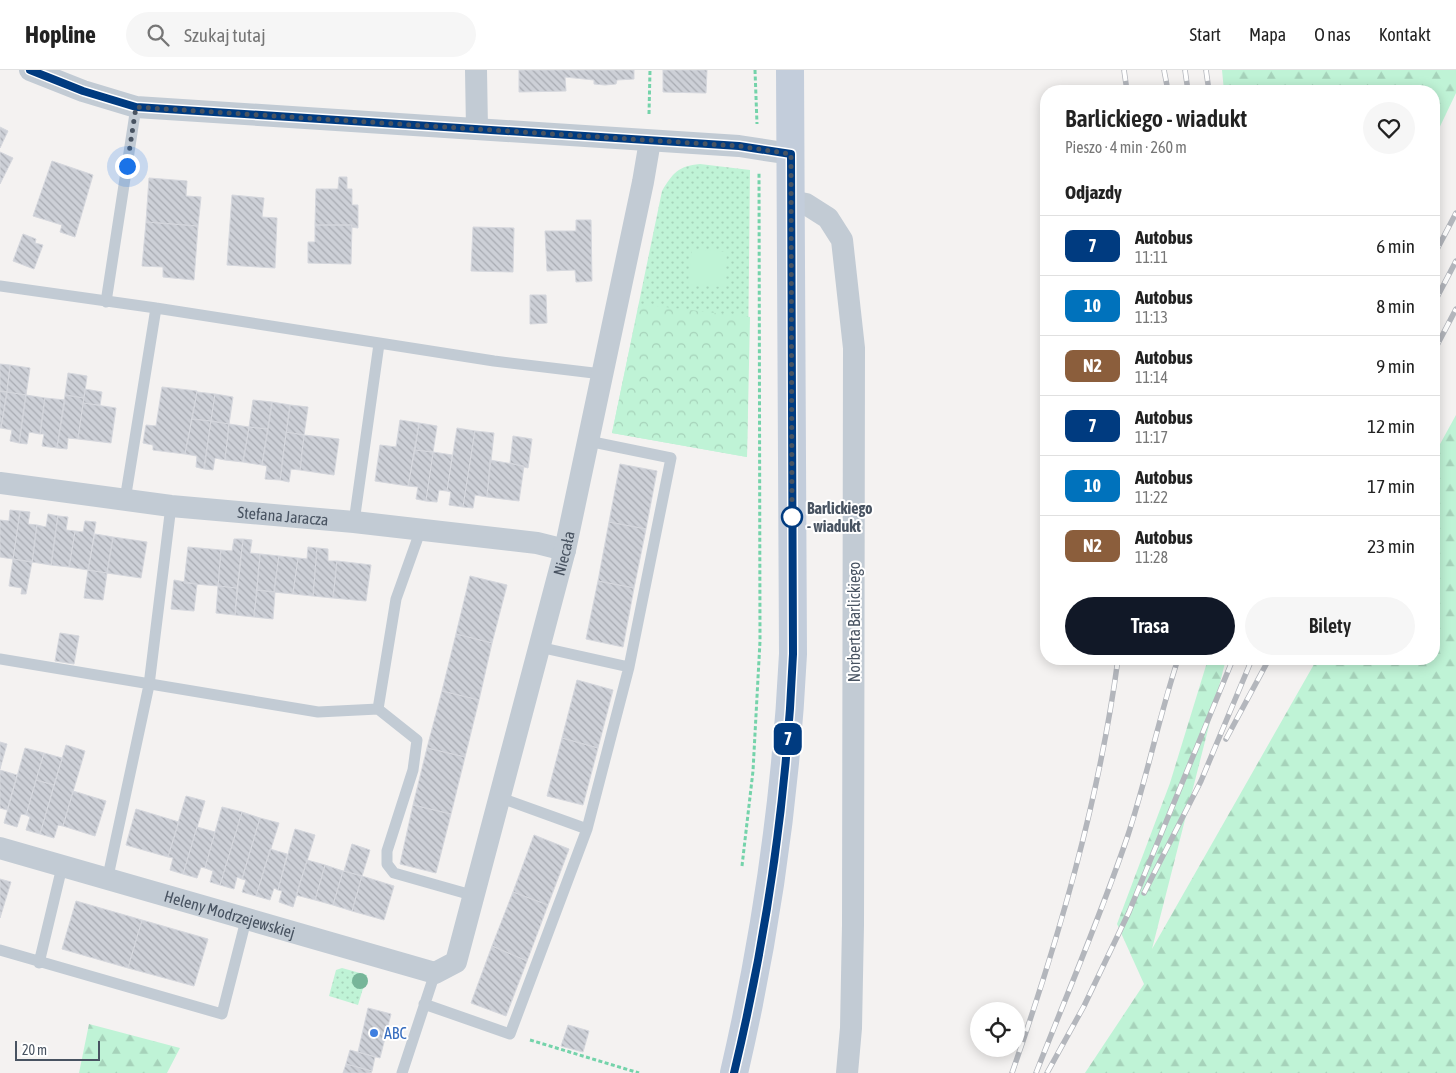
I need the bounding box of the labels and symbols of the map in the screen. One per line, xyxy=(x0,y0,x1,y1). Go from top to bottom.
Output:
your location xyxy=(115,154,140,179)
place label: Barlickiego - wiadukt xyxy=(807,499,873,535)
street label: Stefana Jaracza xyxy=(237,503,329,529)
marker: Barlickiego - wiadukt xyxy=(781,506,803,528)
street label: Niecała xyxy=(550,529,578,578)
street label: Norberta Barlickiego xyxy=(845,562,864,682)
line badge: 7 xyxy=(772,723,804,755)
street label: Heleny Modrzejewskiej xyxy=(162,887,297,942)
place label: ABC xyxy=(384,1024,407,1042)
marker: ABC xyxy=(368,1027,380,1039)
scale bar xyxy=(15,1038,100,1061)

